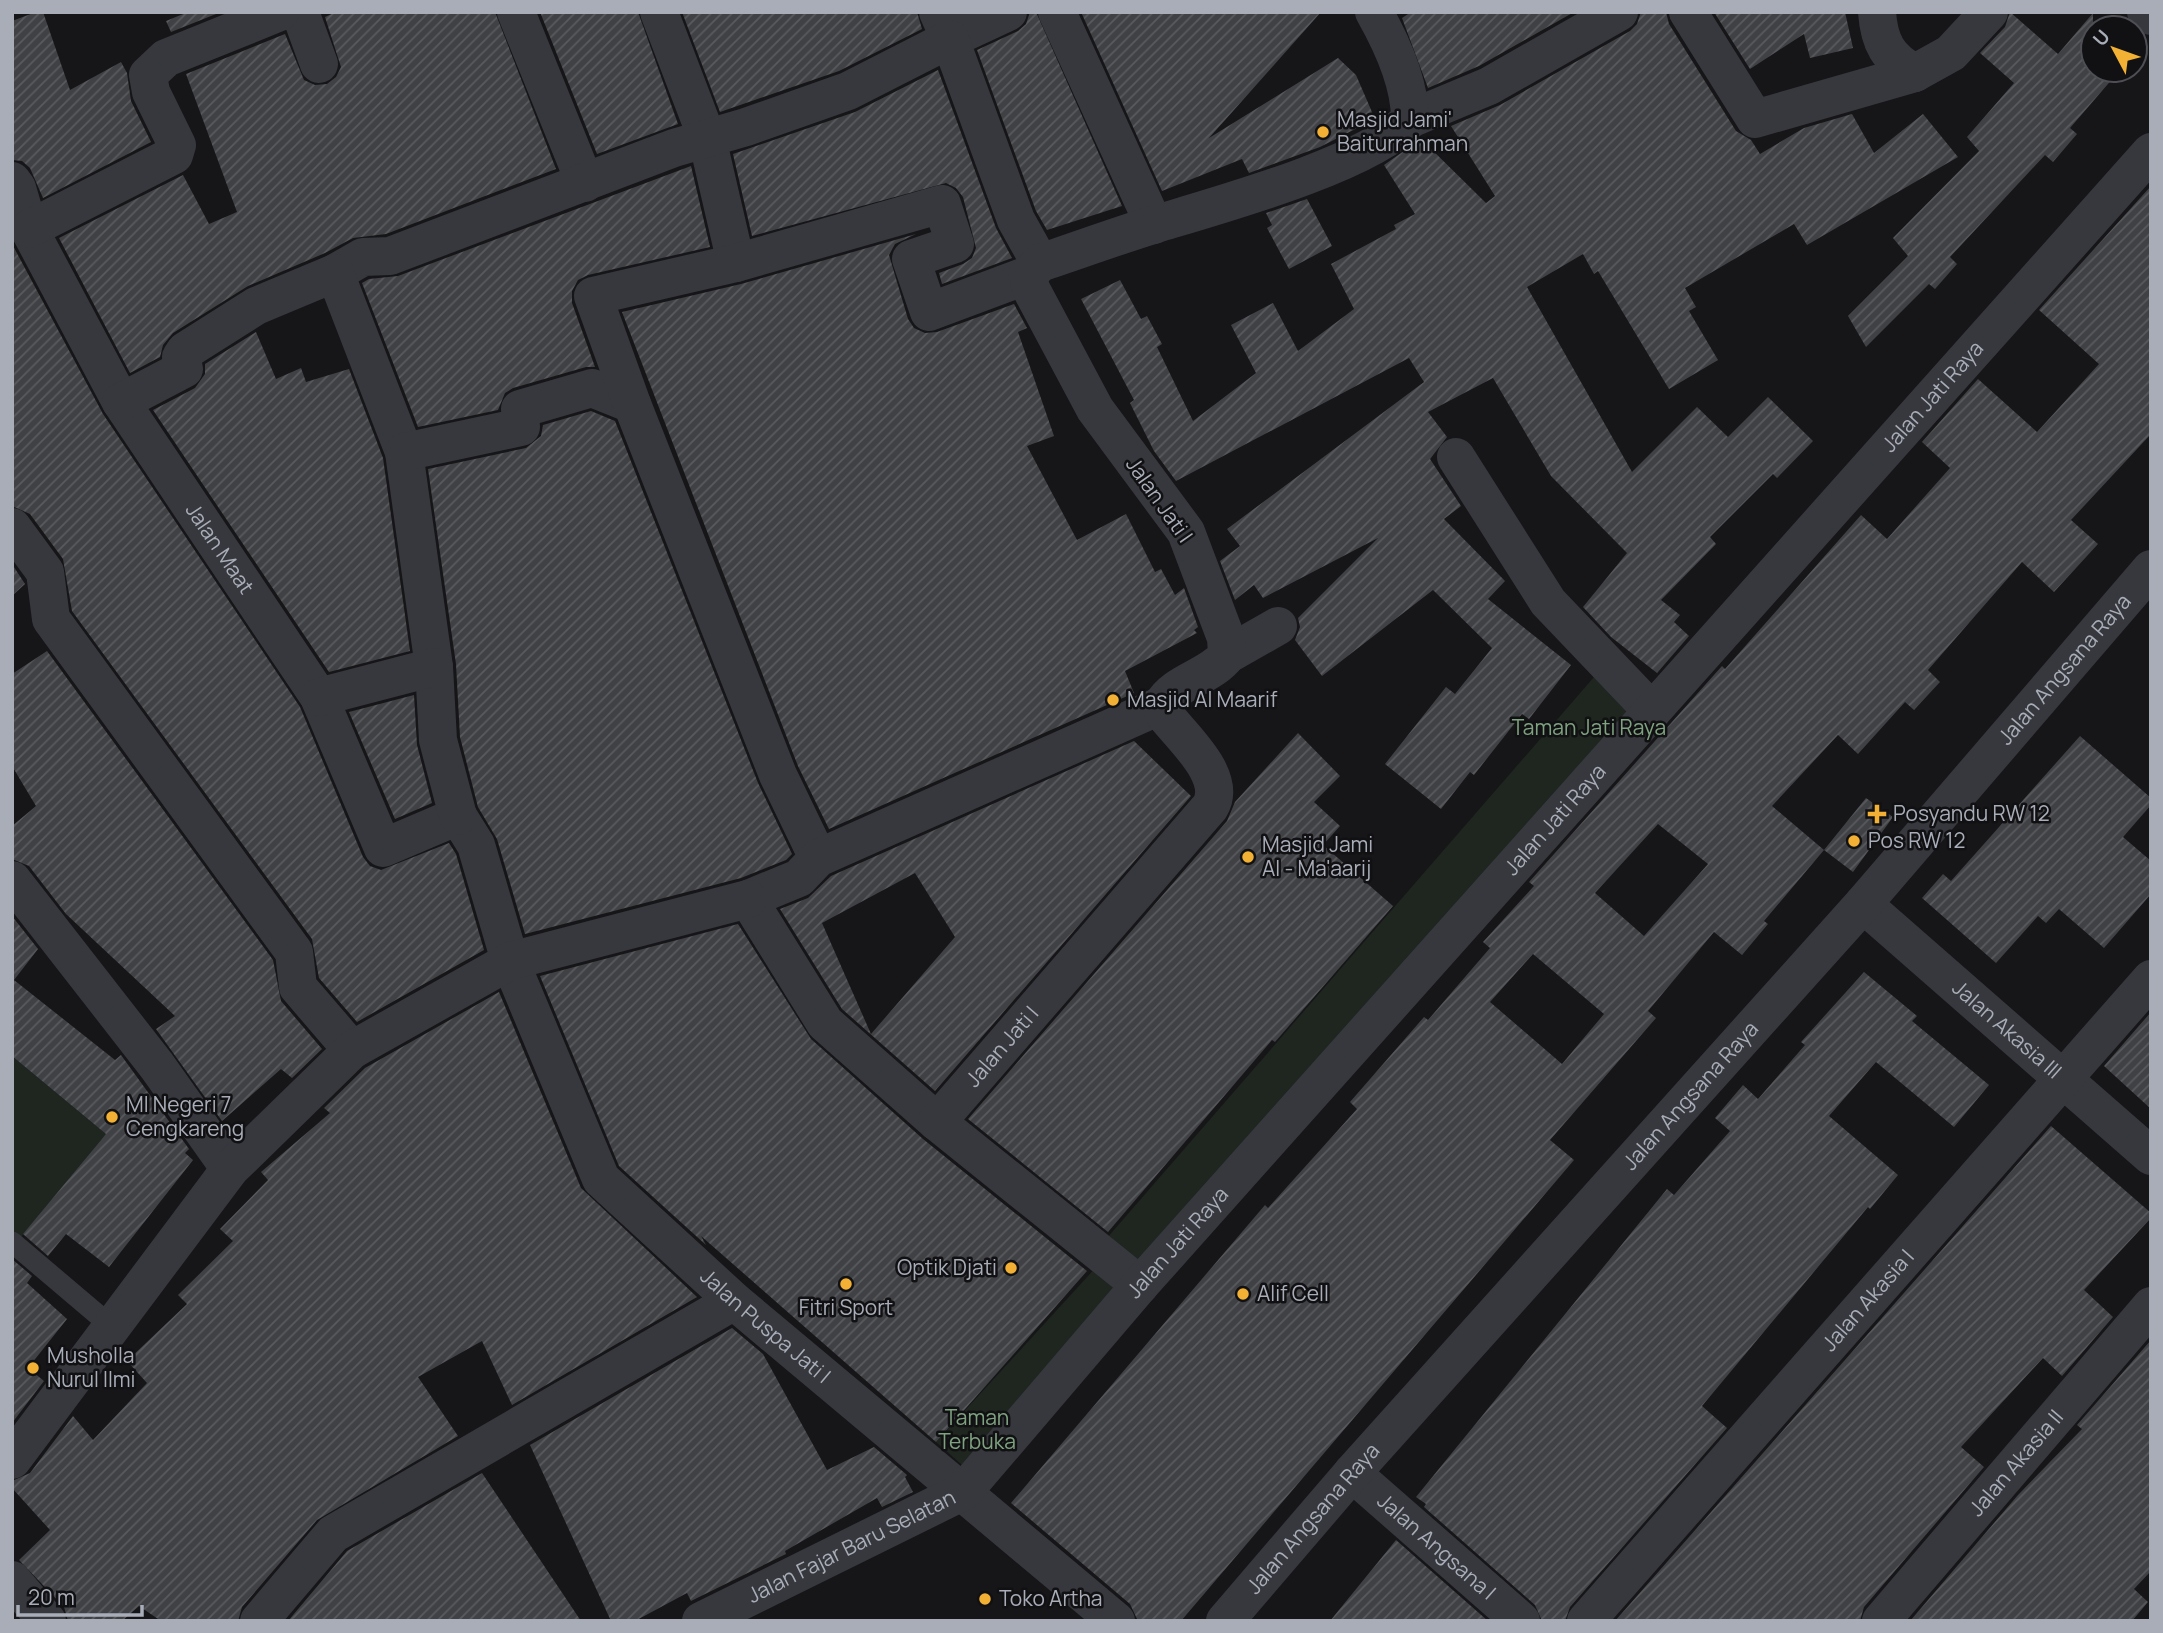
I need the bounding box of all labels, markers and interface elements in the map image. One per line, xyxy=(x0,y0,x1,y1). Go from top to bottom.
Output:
north arrow xyxy=(2079,14,2149,84)
text: U xyxy=(2087,24,2115,52)
place label: Masjid Jami' Baiturrahman xyxy=(1337,105,1468,157)
marker: Masjid Jami' Baiturrahman xyxy=(1315,124,1331,140)
street label: Jalan Jati Raya xyxy=(1875,334,1989,458)
street label: Jalan Jati I xyxy=(1120,451,1200,548)
street label: Jalan Maat xyxy=(180,497,261,599)
street label: Jalan Angsana Raya xyxy=(1991,587,2137,750)
place label: Masjid Al Maarif xyxy=(1127,685,1278,713)
marker: Masjid Al Maarif xyxy=(1105,692,1121,708)
park label: Taman Jati Raya xyxy=(1512,713,1666,741)
street label: Jalan Jati Raya xyxy=(1497,757,1612,881)
place label: Posyandu RW 12 xyxy=(1893,799,2050,827)
marker: Posyandu RW 12 xyxy=(1867,804,1887,824)
place label: Pos RW 12 xyxy=(1868,826,1965,854)
place label: Masjid Jami Al - Ma'aarij xyxy=(1262,830,1373,882)
marker: Pos RW 12 xyxy=(1846,833,1862,849)
marker: Masjid Jami Al - Ma'aarij xyxy=(1240,849,1256,865)
street label: Jalan Akasia III xyxy=(1947,974,2068,1085)
street label: Jalan Jati I xyxy=(959,1000,1044,1092)
street label: Jalan Angsana Raya xyxy=(1616,1015,1764,1175)
place label: MI Negeri 7 Cengkareng xyxy=(126,1090,244,1142)
marker: MI Negeri 7 Cengkareng xyxy=(104,1109,120,1125)
street label: Jalan Jati Raya xyxy=(1120,1180,1234,1304)
street label: Jalan Akasia I xyxy=(1815,1243,1920,1357)
place label: Optik Djati xyxy=(897,1253,997,1281)
marker: Optik Djati xyxy=(1003,1260,1019,1276)
street label: Jalan Puspa Jati I xyxy=(695,1262,837,1389)
marker: Fitri Sport xyxy=(838,1276,854,1292)
place label: Alif Cell xyxy=(1257,1279,1329,1307)
marker: Alif Cell xyxy=(1235,1286,1251,1302)
place label: Fitri Sport xyxy=(799,1293,893,1321)
place label: Musholla Nurul Ilmi xyxy=(47,1341,136,1393)
marker: Musholla Nurul Ilmi xyxy=(25,1360,41,1376)
park label: Taman Terbuka xyxy=(938,1403,1016,1455)
street label: Jalan Akasia II xyxy=(1962,1403,2069,1522)
street label: Jalan Angsana Raya xyxy=(1239,1437,1385,1599)
street label: Jalan Fajar Baru Selatan xyxy=(743,1483,960,1609)
street label: Jalan Angsana I xyxy=(1372,1486,1502,1606)
scale bar xyxy=(18,1574,142,1618)
text: 20 m xyxy=(28,1583,75,1611)
place label: Toko Artha xyxy=(999,1584,1103,1612)
marker: Toko Artha xyxy=(977,1591,993,1607)

